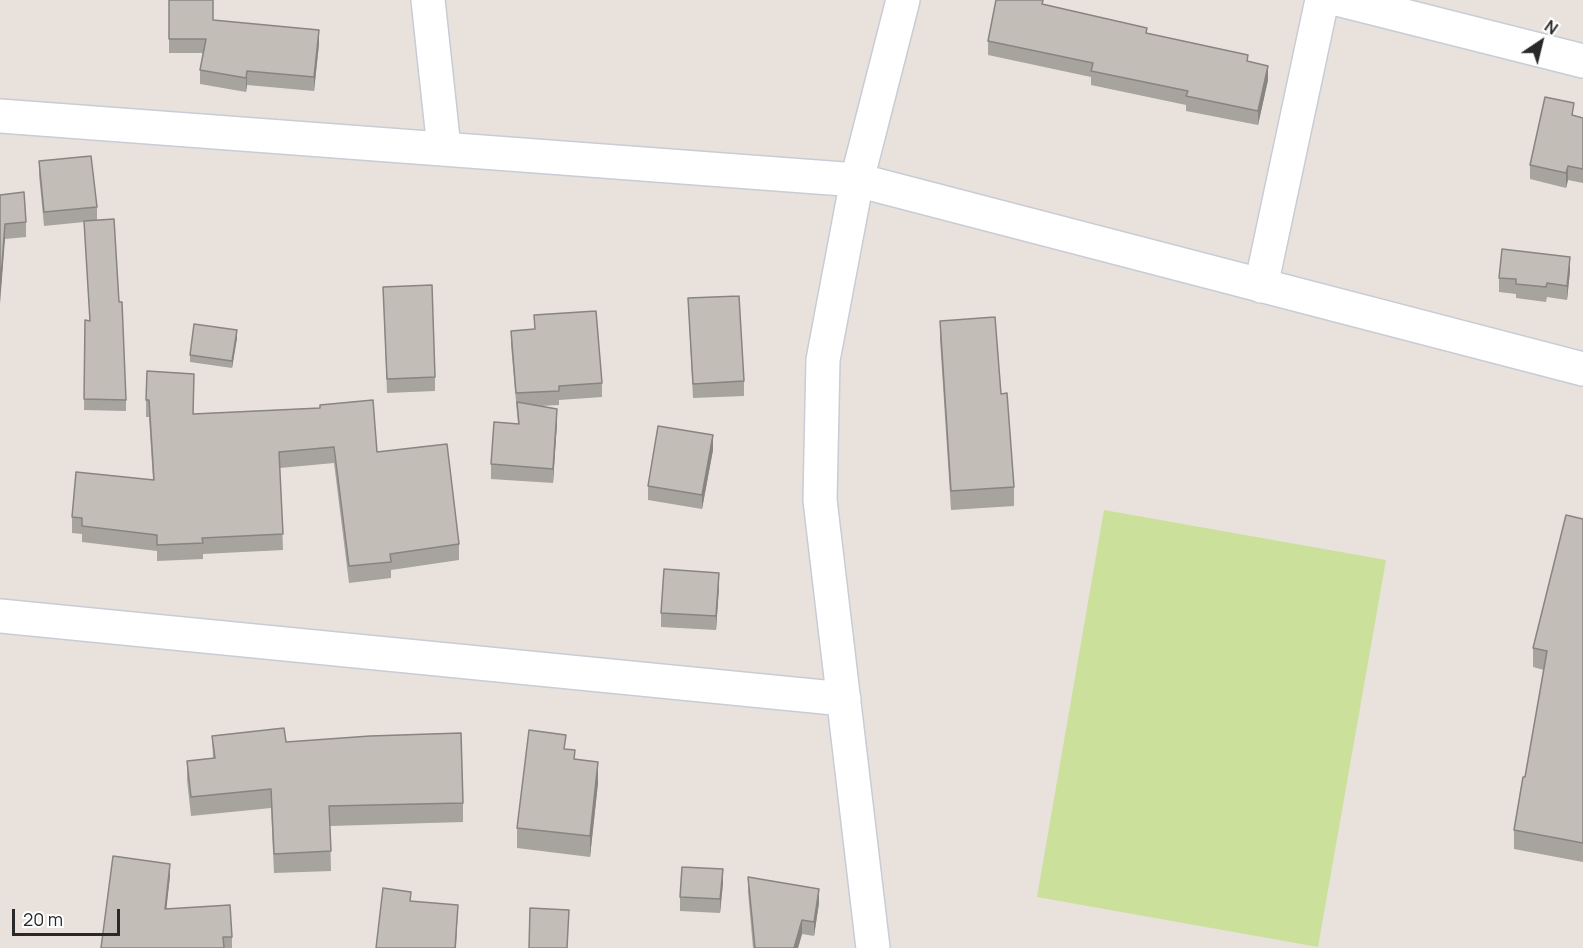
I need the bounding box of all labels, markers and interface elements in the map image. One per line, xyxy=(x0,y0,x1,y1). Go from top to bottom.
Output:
north arrow xyxy=(1511,12,1571,72)
text: N xyxy=(1540,15,1562,40)
scale bar xyxy=(15,897,123,935)
text: 20 m xyxy=(23,907,63,931)

